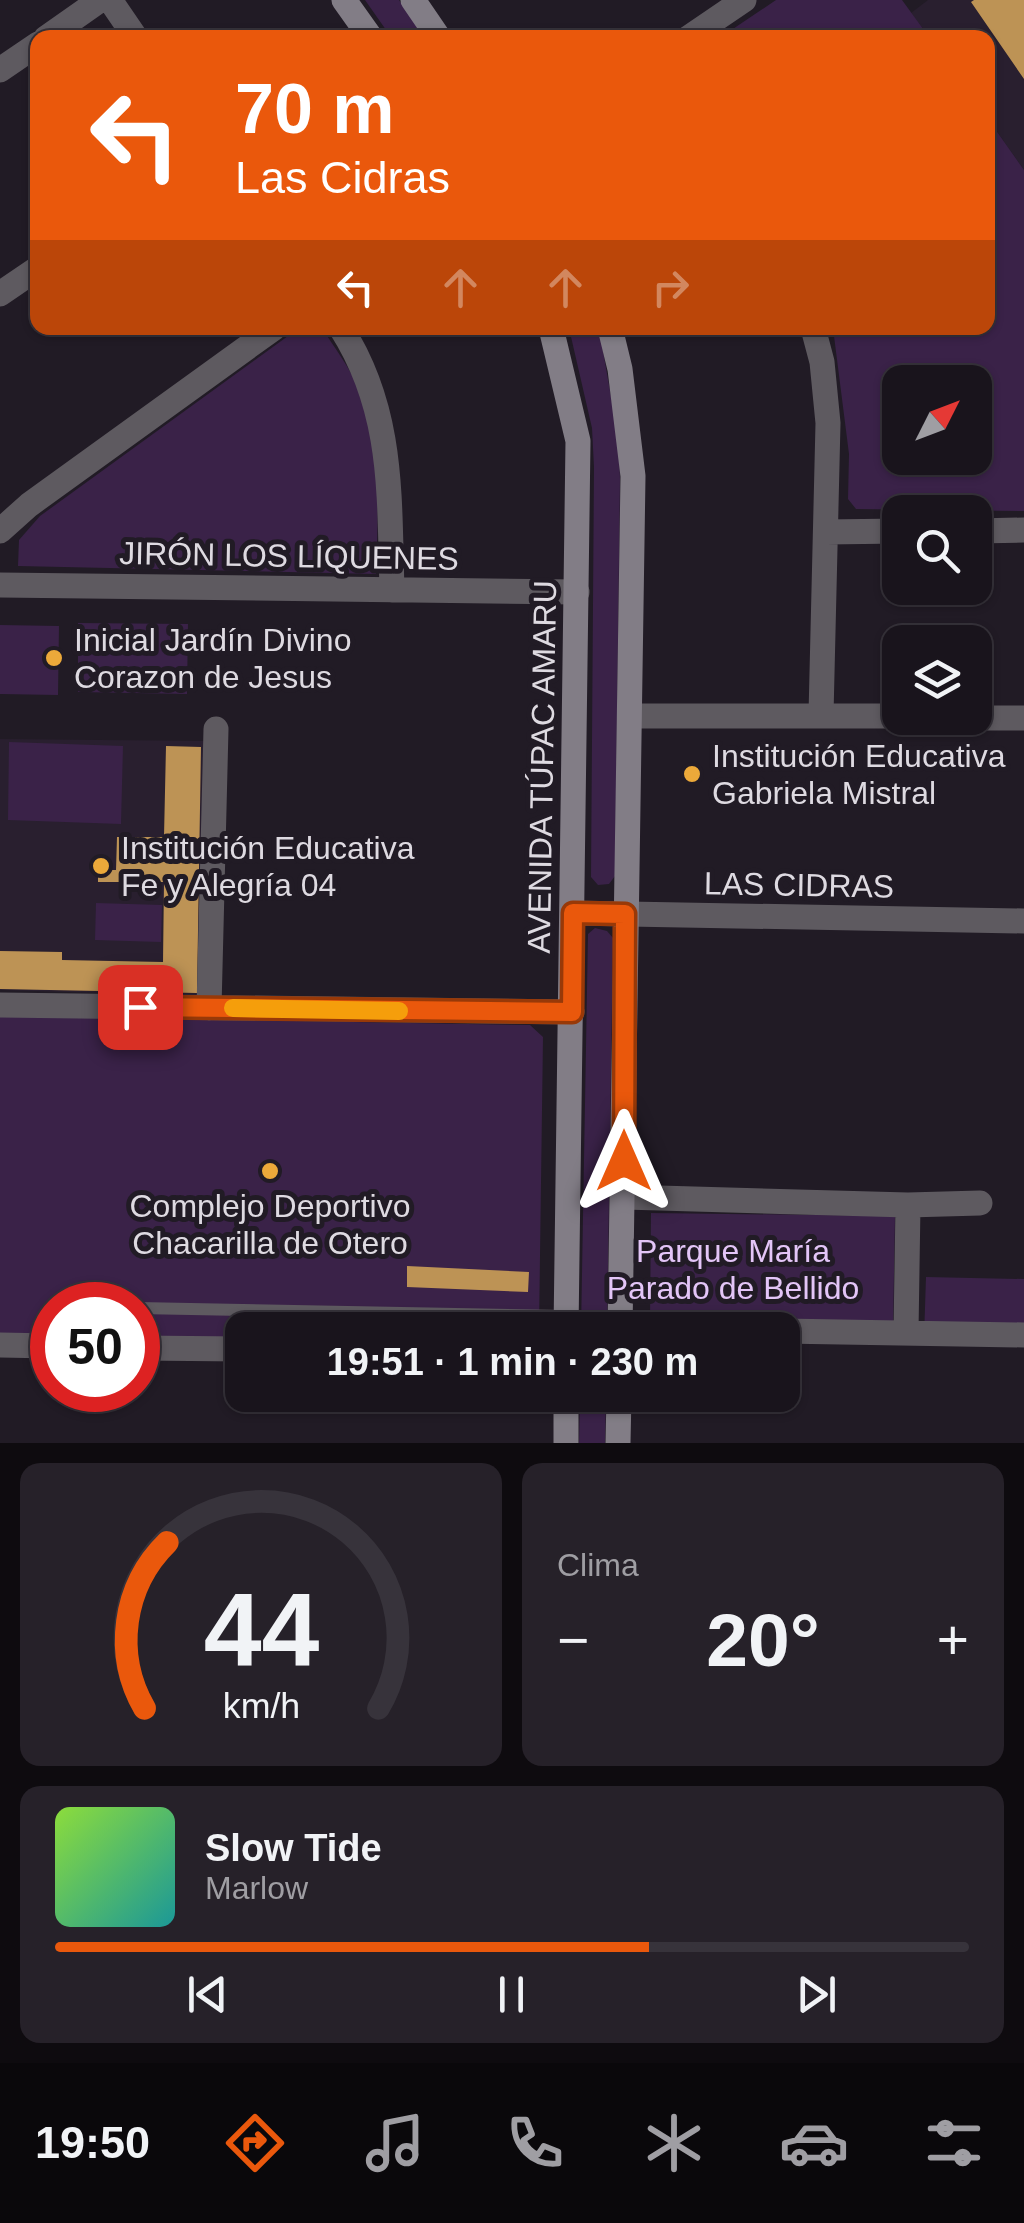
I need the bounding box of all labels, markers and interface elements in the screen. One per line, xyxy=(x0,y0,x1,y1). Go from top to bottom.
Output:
icon: left xyxy=(70,70,200,200)
text: 70 m xyxy=(235,70,395,148)
text: Las Cidras xyxy=(235,152,450,203)
icon: left xyxy=(328,260,383,315)
icon: ahead xyxy=(433,260,488,315)
icon: ahead xyxy=(538,260,593,315)
icon: right xyxy=(643,260,698,315)
north arrow xyxy=(882,365,992,475)
map controls xyxy=(882,365,992,735)
button: search xyxy=(882,495,992,605)
street label: JIRÓN LOS LÍQUENES xyxy=(119,535,459,577)
street label: AVENIDA TÚPAC AMARU xyxy=(521,580,563,954)
place label: Inicial Jardín Divino Corazon de Jesus xyxy=(74,622,351,695)
button: layers xyxy=(882,625,992,735)
marker: Inicial Jardín Divino Corazon de Jesus xyxy=(43,647,65,669)
place label: Institución Educativa Gabriela Mistral xyxy=(712,738,1006,811)
marker: Institución Educativa Gabriela Mistral xyxy=(681,763,703,785)
place label: Institución Educativa Fe y Alegría 04 xyxy=(121,830,415,903)
marker: Institución Educativa Fe y Alegría 04 xyxy=(90,855,112,877)
street label: LAS CIDRAS xyxy=(704,865,894,905)
pin xyxy=(98,965,183,1050)
icon: arrive xyxy=(113,980,168,1035)
position arrow xyxy=(572,1109,676,1213)
marker: Complejo Deportivo Chacarilla de Otero xyxy=(259,1160,281,1182)
place label: Complejo Deportivo Chacarilla de Otero xyxy=(129,1188,411,1261)
park label: Parque María Parado de Bellido xyxy=(607,1233,859,1306)
speed limit sign: 50 xyxy=(30,1282,160,1412)
text: 19:51 · 1 min · 230 m xyxy=(327,1341,698,1383)
text: Clima xyxy=(557,1547,639,1583)
text: 44 xyxy=(203,1572,319,1688)
text: 20° xyxy=(706,1598,820,1682)
text: − xyxy=(557,1609,589,1671)
text: + xyxy=(937,1609,969,1671)
text: km/h xyxy=(222,1686,300,1726)
text: Slow Tide xyxy=(205,1827,382,1869)
text: Marlow xyxy=(205,1870,308,1906)
icon: previous xyxy=(180,1967,235,2022)
icon: pause xyxy=(484,1967,539,2022)
icon: next xyxy=(789,1967,844,2022)
icon: directions xyxy=(220,2108,290,2178)
icon: music xyxy=(360,2108,430,2178)
icon: phone xyxy=(500,2108,570,2178)
icon: climate xyxy=(639,2108,709,2178)
icon: car xyxy=(779,2108,849,2178)
icon: filters xyxy=(919,2108,989,2178)
text: 19:50 xyxy=(35,2117,150,2168)

